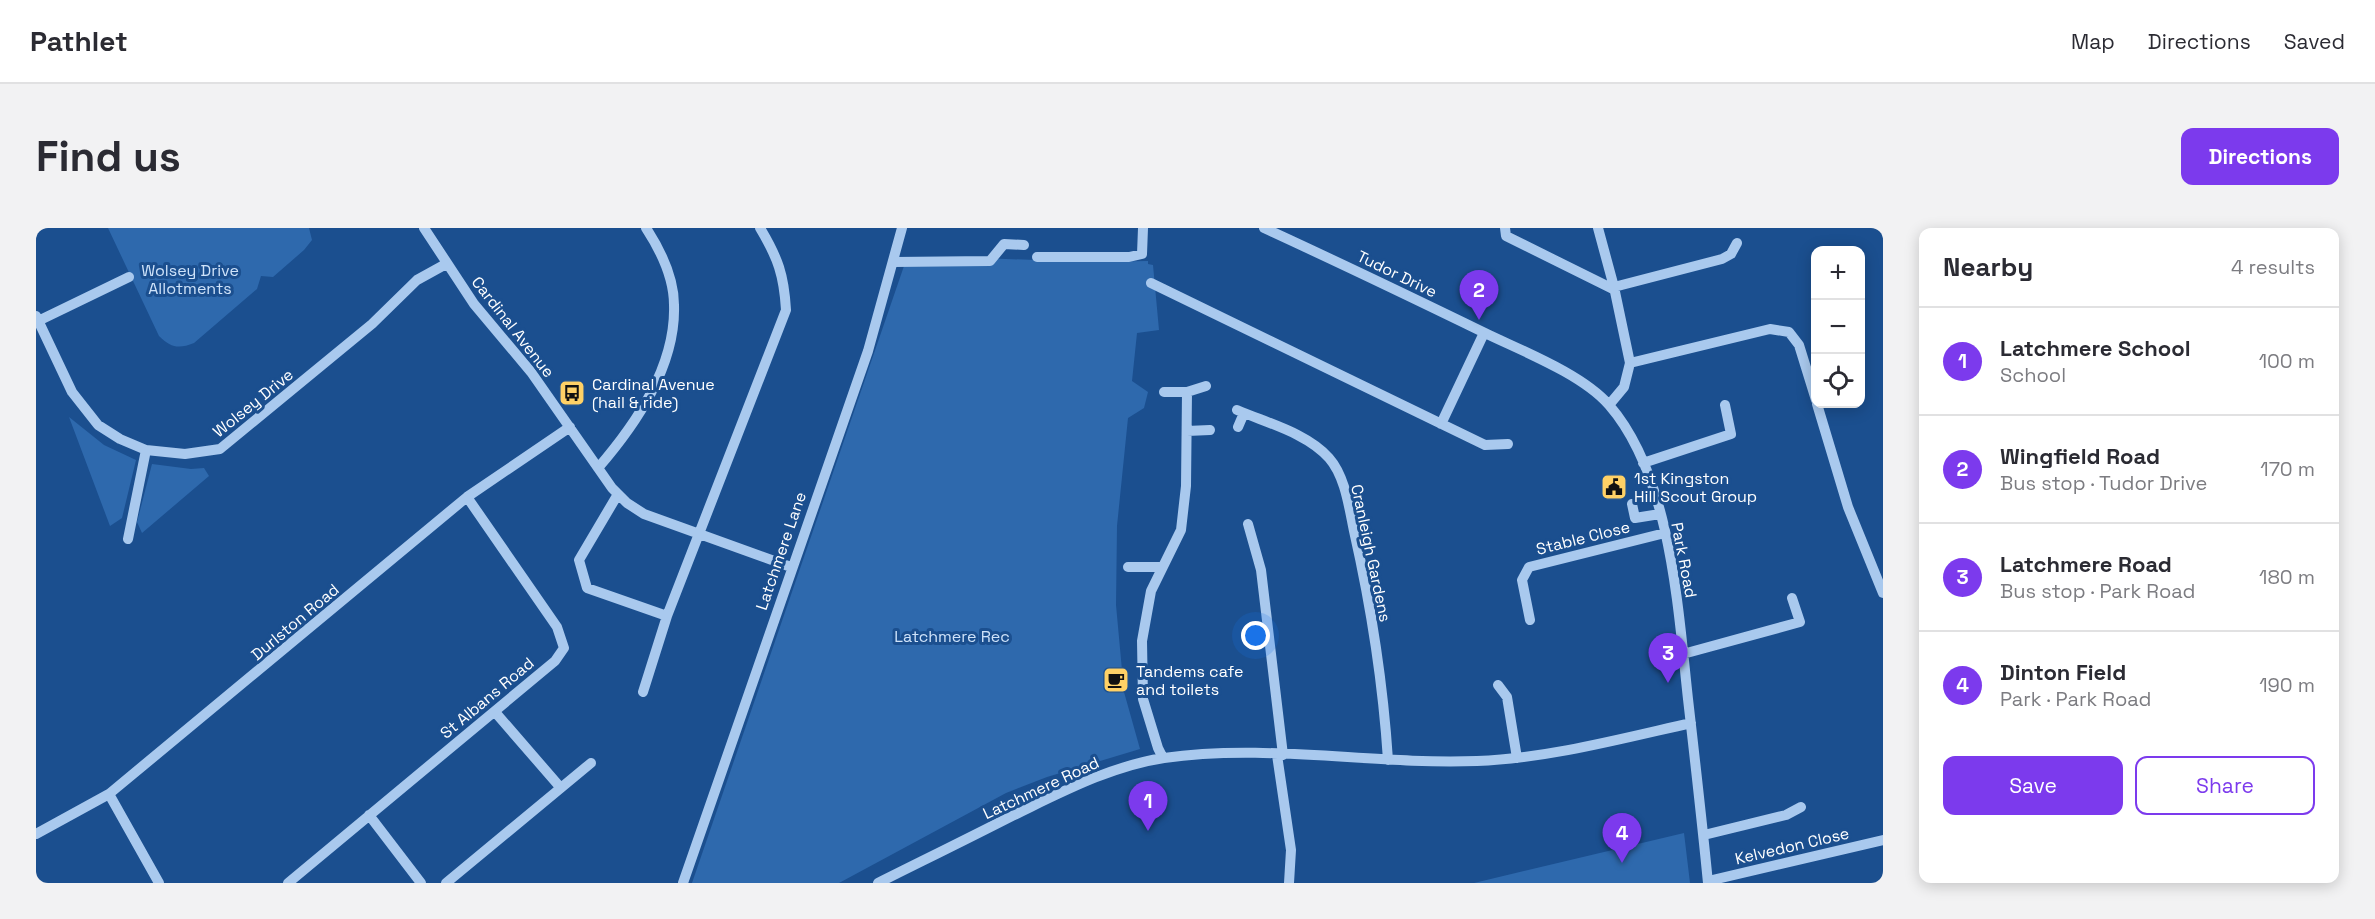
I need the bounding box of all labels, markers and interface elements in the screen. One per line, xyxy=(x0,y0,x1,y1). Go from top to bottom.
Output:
text: Pathlet xyxy=(30,23,128,59)
text: Map xyxy=(2071,28,2115,55)
text: Directions xyxy=(2148,28,2251,55)
text: Saved xyxy=(2284,28,2345,55)
button: Directions xyxy=(2181,128,2339,185)
text: Find us xyxy=(36,130,181,183)
street label: Tudor Drive xyxy=(1353,246,1441,302)
map controls xyxy=(1811,246,1865,408)
button: + xyxy=(1811,246,1865,300)
text: Nearby xyxy=(1943,250,2033,284)
text: 4 results xyxy=(2231,254,2315,280)
park label: Wolsey Drive Allotments xyxy=(141,260,239,299)
pin: 2 xyxy=(1460,270,1498,320)
street label: Cardinal Avenue xyxy=(467,272,559,382)
button: − xyxy=(1811,300,1865,354)
text: Latchmere School xyxy=(2000,334,2191,362)
text: 1 xyxy=(1958,348,1967,374)
text: 100 m xyxy=(2259,348,2315,374)
button: locate xyxy=(1811,354,1865,408)
text: School xyxy=(2000,362,2066,388)
street label: Wolsey Drive xyxy=(208,364,298,442)
place label: Cardinal Avenue (hail & ride) xyxy=(592,374,715,413)
bus stop icon: Cardinal Avenue (hail & ride) xyxy=(557,378,587,408)
text: Wingfield Road xyxy=(2000,442,2160,470)
text: 2 xyxy=(1957,456,1968,482)
text: 170 m xyxy=(2260,456,2315,482)
place label: 1st Kingston Hill Scout Group xyxy=(1634,468,1757,507)
text: Bus stop · Tudor Drive xyxy=(2000,470,2207,496)
public building icon: 1st Kingston Hill Scout Group xyxy=(1599,472,1629,502)
street label: Cranleigh Gardens xyxy=(1346,482,1396,624)
street label: Latchmere Lane xyxy=(751,489,811,613)
street label: Stable Close xyxy=(1534,516,1632,560)
street label: Park Road xyxy=(1666,520,1702,600)
text: Latchmere Road xyxy=(2000,550,2172,578)
text: 3 xyxy=(1956,564,1969,590)
text: 180 m xyxy=(2259,564,2315,590)
text: Bus stop · Park Road xyxy=(2000,578,2195,604)
street label: Durlston Road xyxy=(247,579,343,665)
your location xyxy=(1241,621,1270,650)
park label: Latchmere Rec xyxy=(894,626,1010,647)
pin: 3 xyxy=(1648,634,1688,683)
street label: St Albans Road xyxy=(436,653,538,743)
text: Dinton Field xyxy=(2000,658,2126,686)
place label: Tandems cafe and toilets xyxy=(1136,661,1244,700)
cafe icon: Tandems cafe and toilets xyxy=(1101,665,1131,695)
text: 4 xyxy=(1956,672,1969,698)
text: 190 m xyxy=(2259,672,2315,698)
text: Park · Park Road xyxy=(2000,686,2151,712)
street label: Latchmere Road xyxy=(980,752,1102,824)
button: Save xyxy=(1943,756,2123,815)
button: Share xyxy=(2135,756,2315,815)
pin: 1 xyxy=(1128,782,1168,831)
pin: 4 xyxy=(1602,814,1642,863)
street label: Kelvedon Close xyxy=(1733,823,1851,869)

